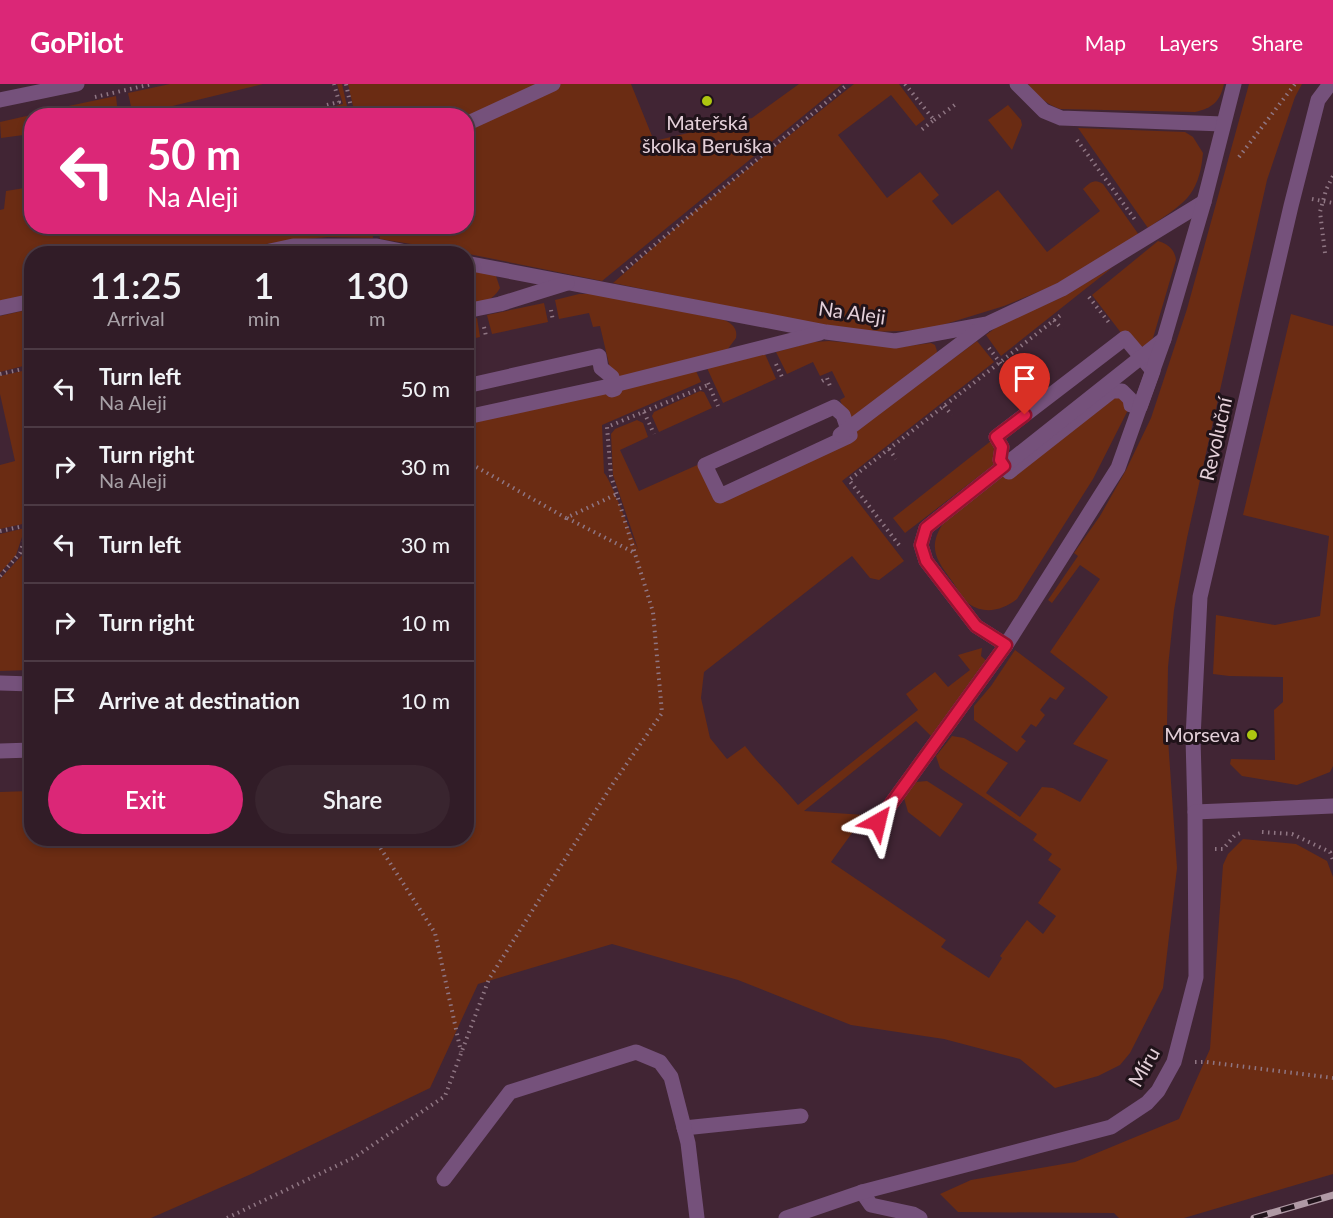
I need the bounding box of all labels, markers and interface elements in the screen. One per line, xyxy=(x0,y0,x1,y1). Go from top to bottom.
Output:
text: GoPilot xyxy=(30,25,123,59)
text: Map xyxy=(1085,30,1126,55)
text: Layers xyxy=(1159,30,1218,55)
text: Share xyxy=(1251,30,1303,55)
marker: Mateřská školka Beruška xyxy=(700,94,714,108)
place label: Mateřská školka Beruška xyxy=(642,110,772,157)
text: 50 m xyxy=(147,129,241,179)
icon: left xyxy=(48,132,126,210)
text: Na Aleji xyxy=(147,180,238,213)
text: 11:25 xyxy=(90,263,182,307)
text: 1 xyxy=(254,263,274,307)
text: 130 xyxy=(346,263,408,307)
street label: Na Aleji xyxy=(817,295,887,329)
text: Arrival xyxy=(107,306,165,330)
text: min xyxy=(248,306,280,330)
text: m xyxy=(369,306,385,330)
pin xyxy=(999,353,1050,415)
icon: arrive xyxy=(1008,362,1041,395)
text: Turn left xyxy=(99,363,181,390)
icon: left xyxy=(48,372,81,405)
text: 50 m xyxy=(401,375,450,402)
text: Na Aleji xyxy=(99,390,167,414)
street label: Revoluční xyxy=(1194,394,1237,483)
text: Turn right xyxy=(99,441,194,468)
icon: right xyxy=(48,450,81,483)
text: 30 m xyxy=(401,453,450,480)
text: Na Aleji xyxy=(99,468,167,492)
icon: left xyxy=(48,528,81,561)
text: Turn left xyxy=(99,531,181,558)
text: 30 m xyxy=(401,531,450,558)
icon: right xyxy=(48,606,81,639)
text: Turn right xyxy=(99,609,194,636)
text: 10 m xyxy=(401,609,450,636)
icon: arrive xyxy=(48,684,81,717)
text: Arrive at destination xyxy=(99,687,300,714)
text: 10 m xyxy=(401,687,450,714)
place label: Morseva xyxy=(1164,722,1240,746)
marker: Morseva xyxy=(1245,728,1259,742)
button: Exit xyxy=(48,765,243,834)
button: Share xyxy=(255,765,450,834)
position arrow xyxy=(846,790,910,854)
street label: Míru xyxy=(1122,1042,1164,1091)

